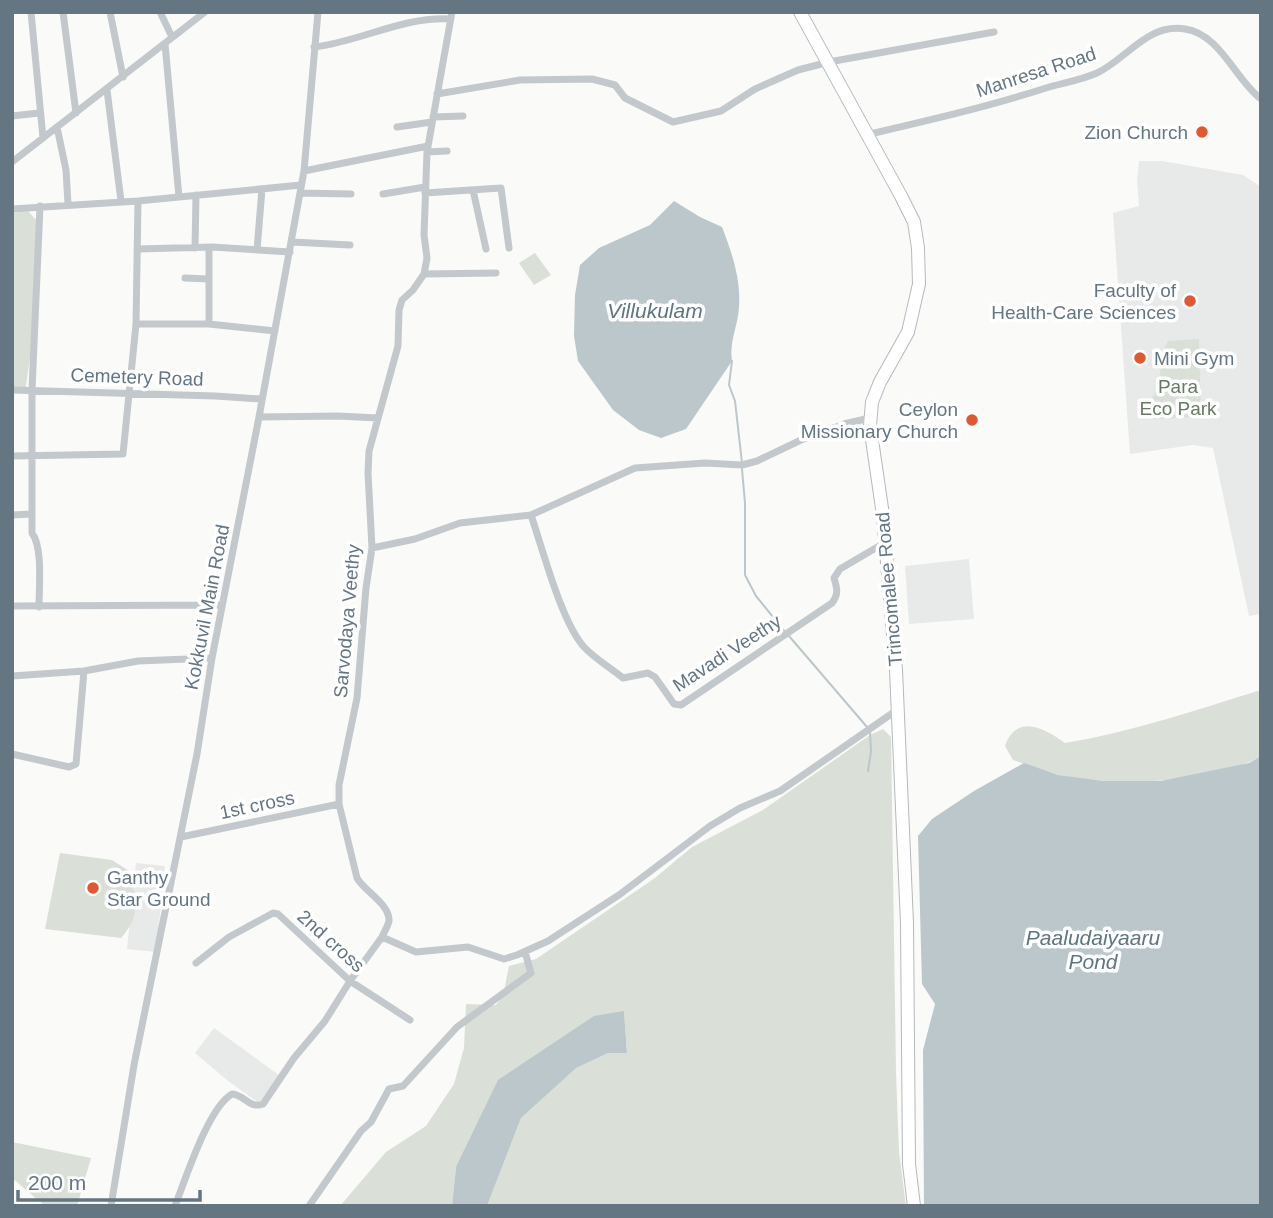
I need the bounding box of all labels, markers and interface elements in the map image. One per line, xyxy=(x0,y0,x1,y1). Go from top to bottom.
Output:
street label: Manresa Road xyxy=(973,43,1099,101)
place label: Zion Church xyxy=(1085,122,1188,143)
marker: Zion Church xyxy=(1194,124,1210,140)
place label: Faculty of Health-Care Sciences xyxy=(991,280,1177,323)
marker: Faculty of Health-Care Sciences xyxy=(1182,293,1198,309)
water label: Villukulam xyxy=(607,299,703,322)
place label: Mini Gym xyxy=(1154,348,1234,369)
marker: Mini Gym xyxy=(1132,350,1148,366)
street label: Cemetery Road xyxy=(70,364,204,390)
park label: Para Eco Park xyxy=(1139,376,1217,419)
place label: Ceylon Missionary Church xyxy=(801,399,958,442)
marker: Ceylon Missionary Church xyxy=(964,412,980,428)
street label: Trincomalee Road xyxy=(872,511,906,667)
street label: Kokkuvil Main Road xyxy=(181,523,233,691)
street label: Sarvodaya Veethy xyxy=(330,543,364,699)
street label: Mavadi Veethy xyxy=(669,610,785,696)
street label: 1st cross xyxy=(218,787,296,823)
place label: Ganthy Star Ground xyxy=(107,867,211,910)
marker: Ganthy Star Ground xyxy=(85,880,101,896)
street label: 2nd cross xyxy=(293,906,369,976)
water label: Paaludaiyaaru Pond xyxy=(1026,926,1160,973)
scale bar xyxy=(18,1158,200,1202)
text: 200 m xyxy=(28,1171,86,1194)

